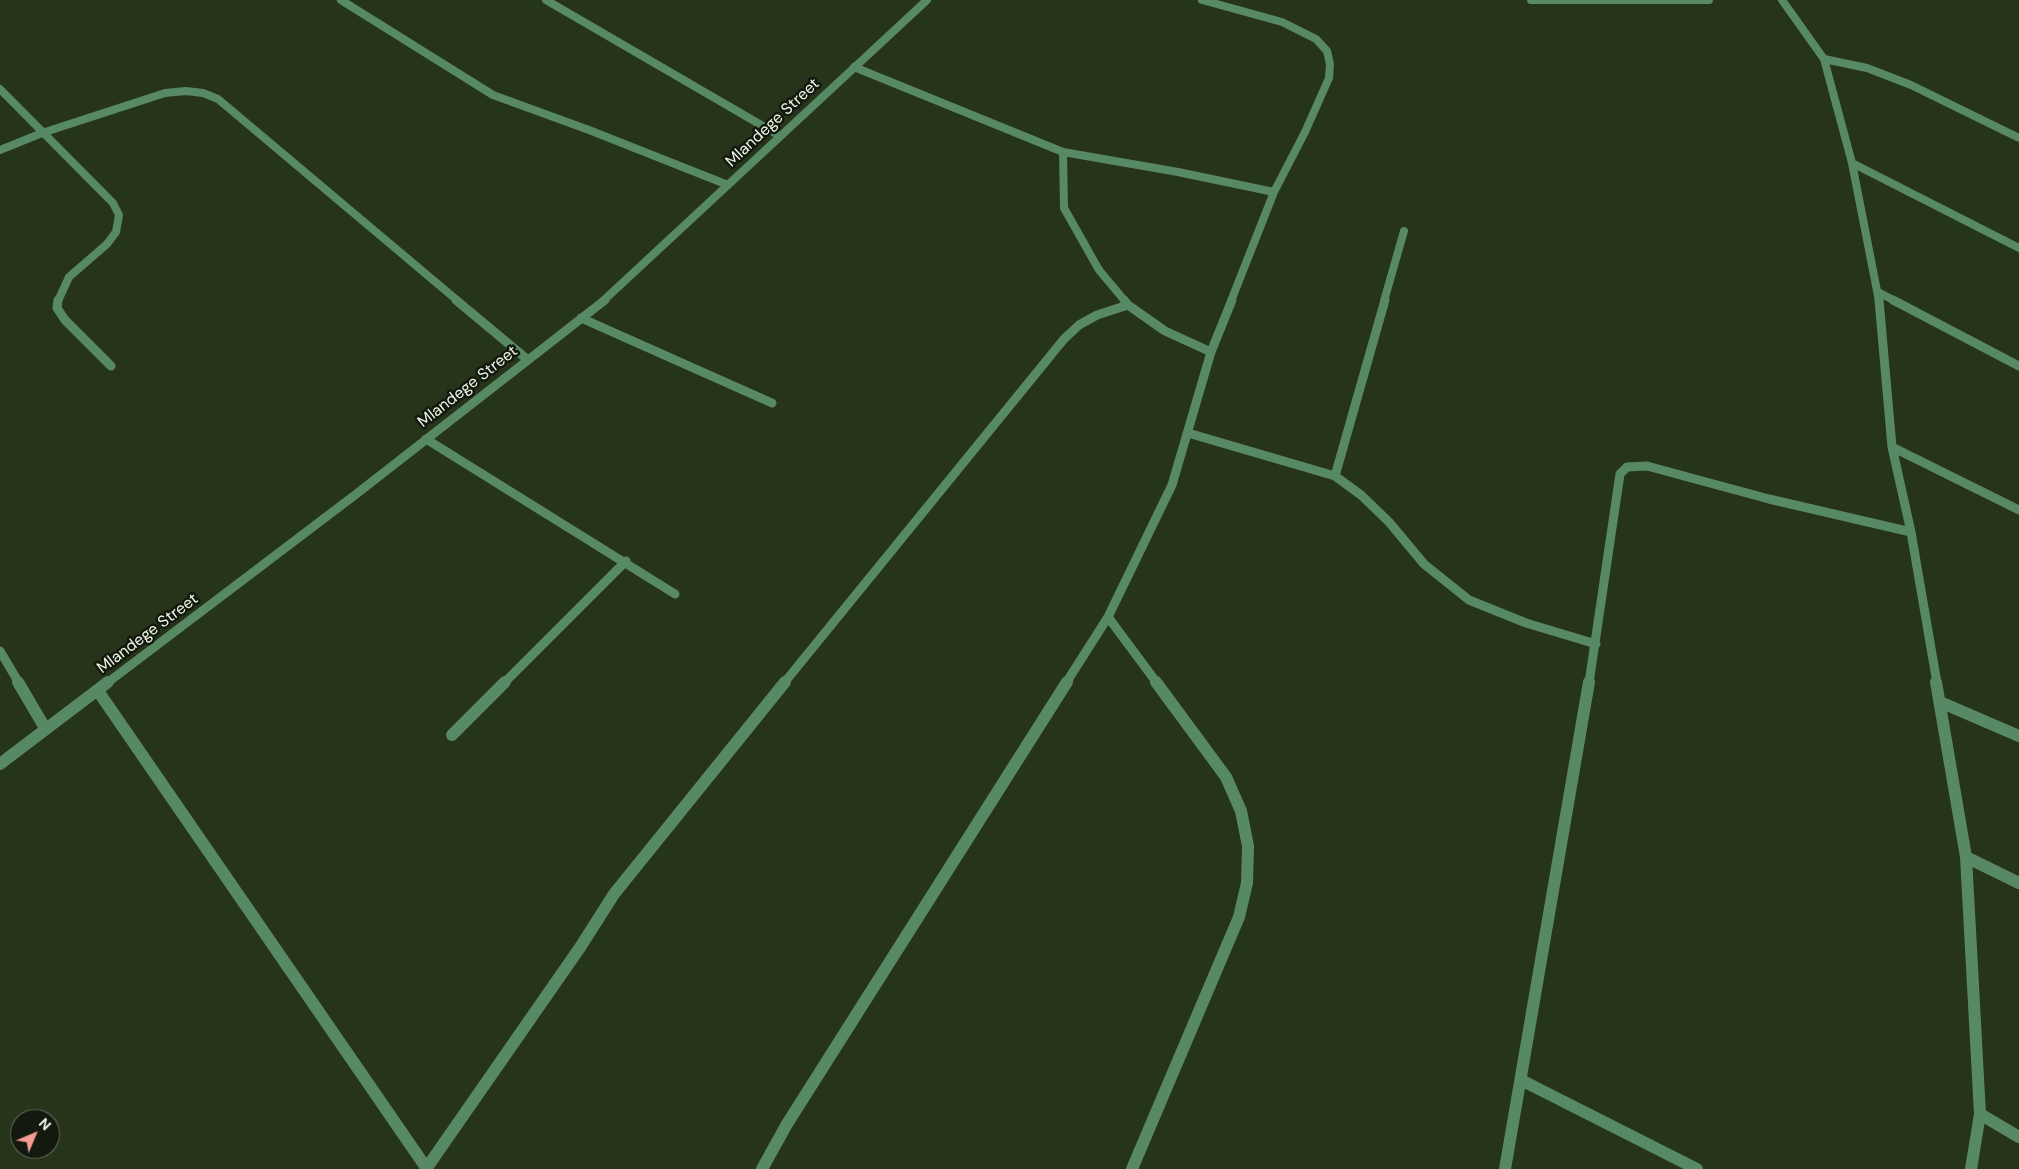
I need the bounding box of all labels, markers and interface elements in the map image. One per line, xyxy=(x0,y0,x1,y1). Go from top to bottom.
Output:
street label: Mlandege Street xyxy=(722,75,824,171)
street label: Mlandege Street xyxy=(414,342,522,432)
street label: Mlandege Street xyxy=(94,590,202,678)
north arrow xyxy=(10,1109,60,1159)
text: N xyxy=(35,1114,55,1134)

